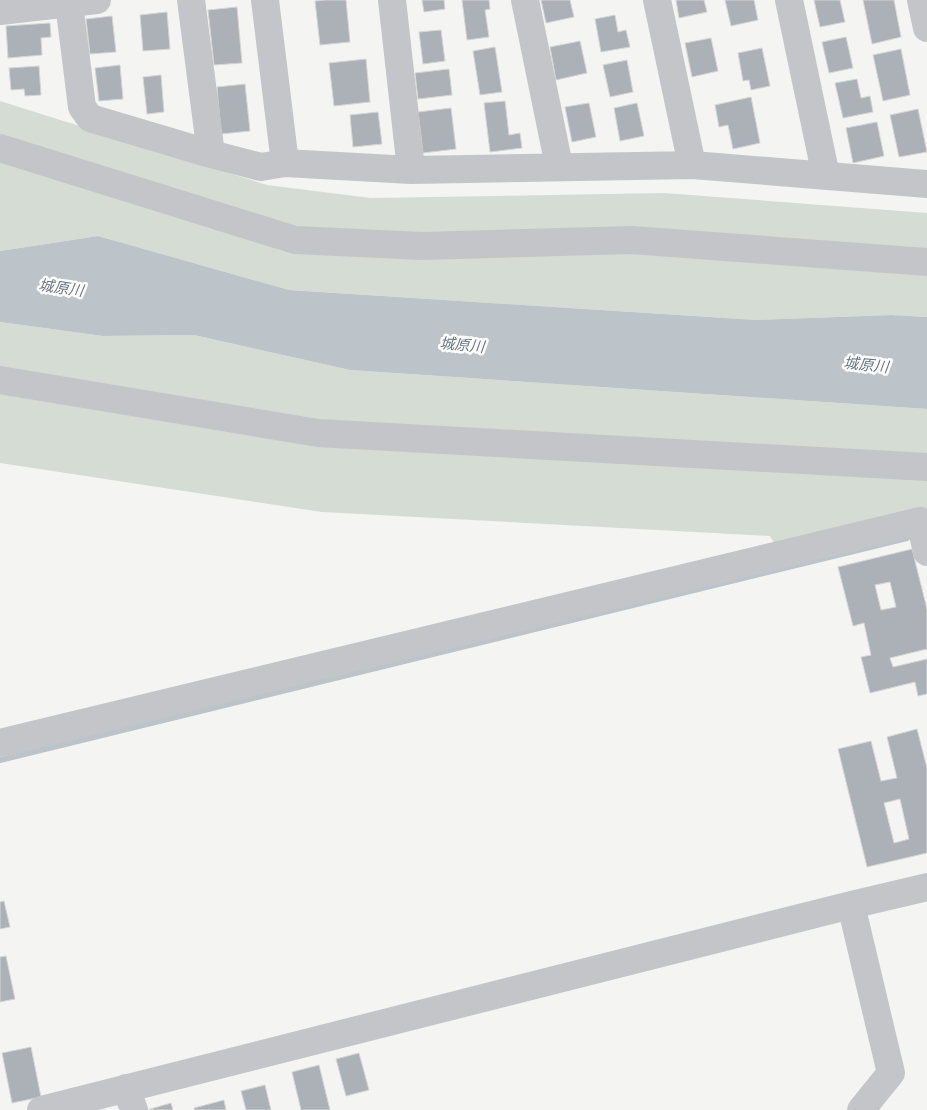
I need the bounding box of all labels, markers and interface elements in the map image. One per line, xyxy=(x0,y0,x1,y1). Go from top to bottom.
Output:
water label: 城原川 xyxy=(37,276,87,300)
water label: 城原川 xyxy=(439,334,487,356)
water label: 城原川 xyxy=(843,354,891,377)

